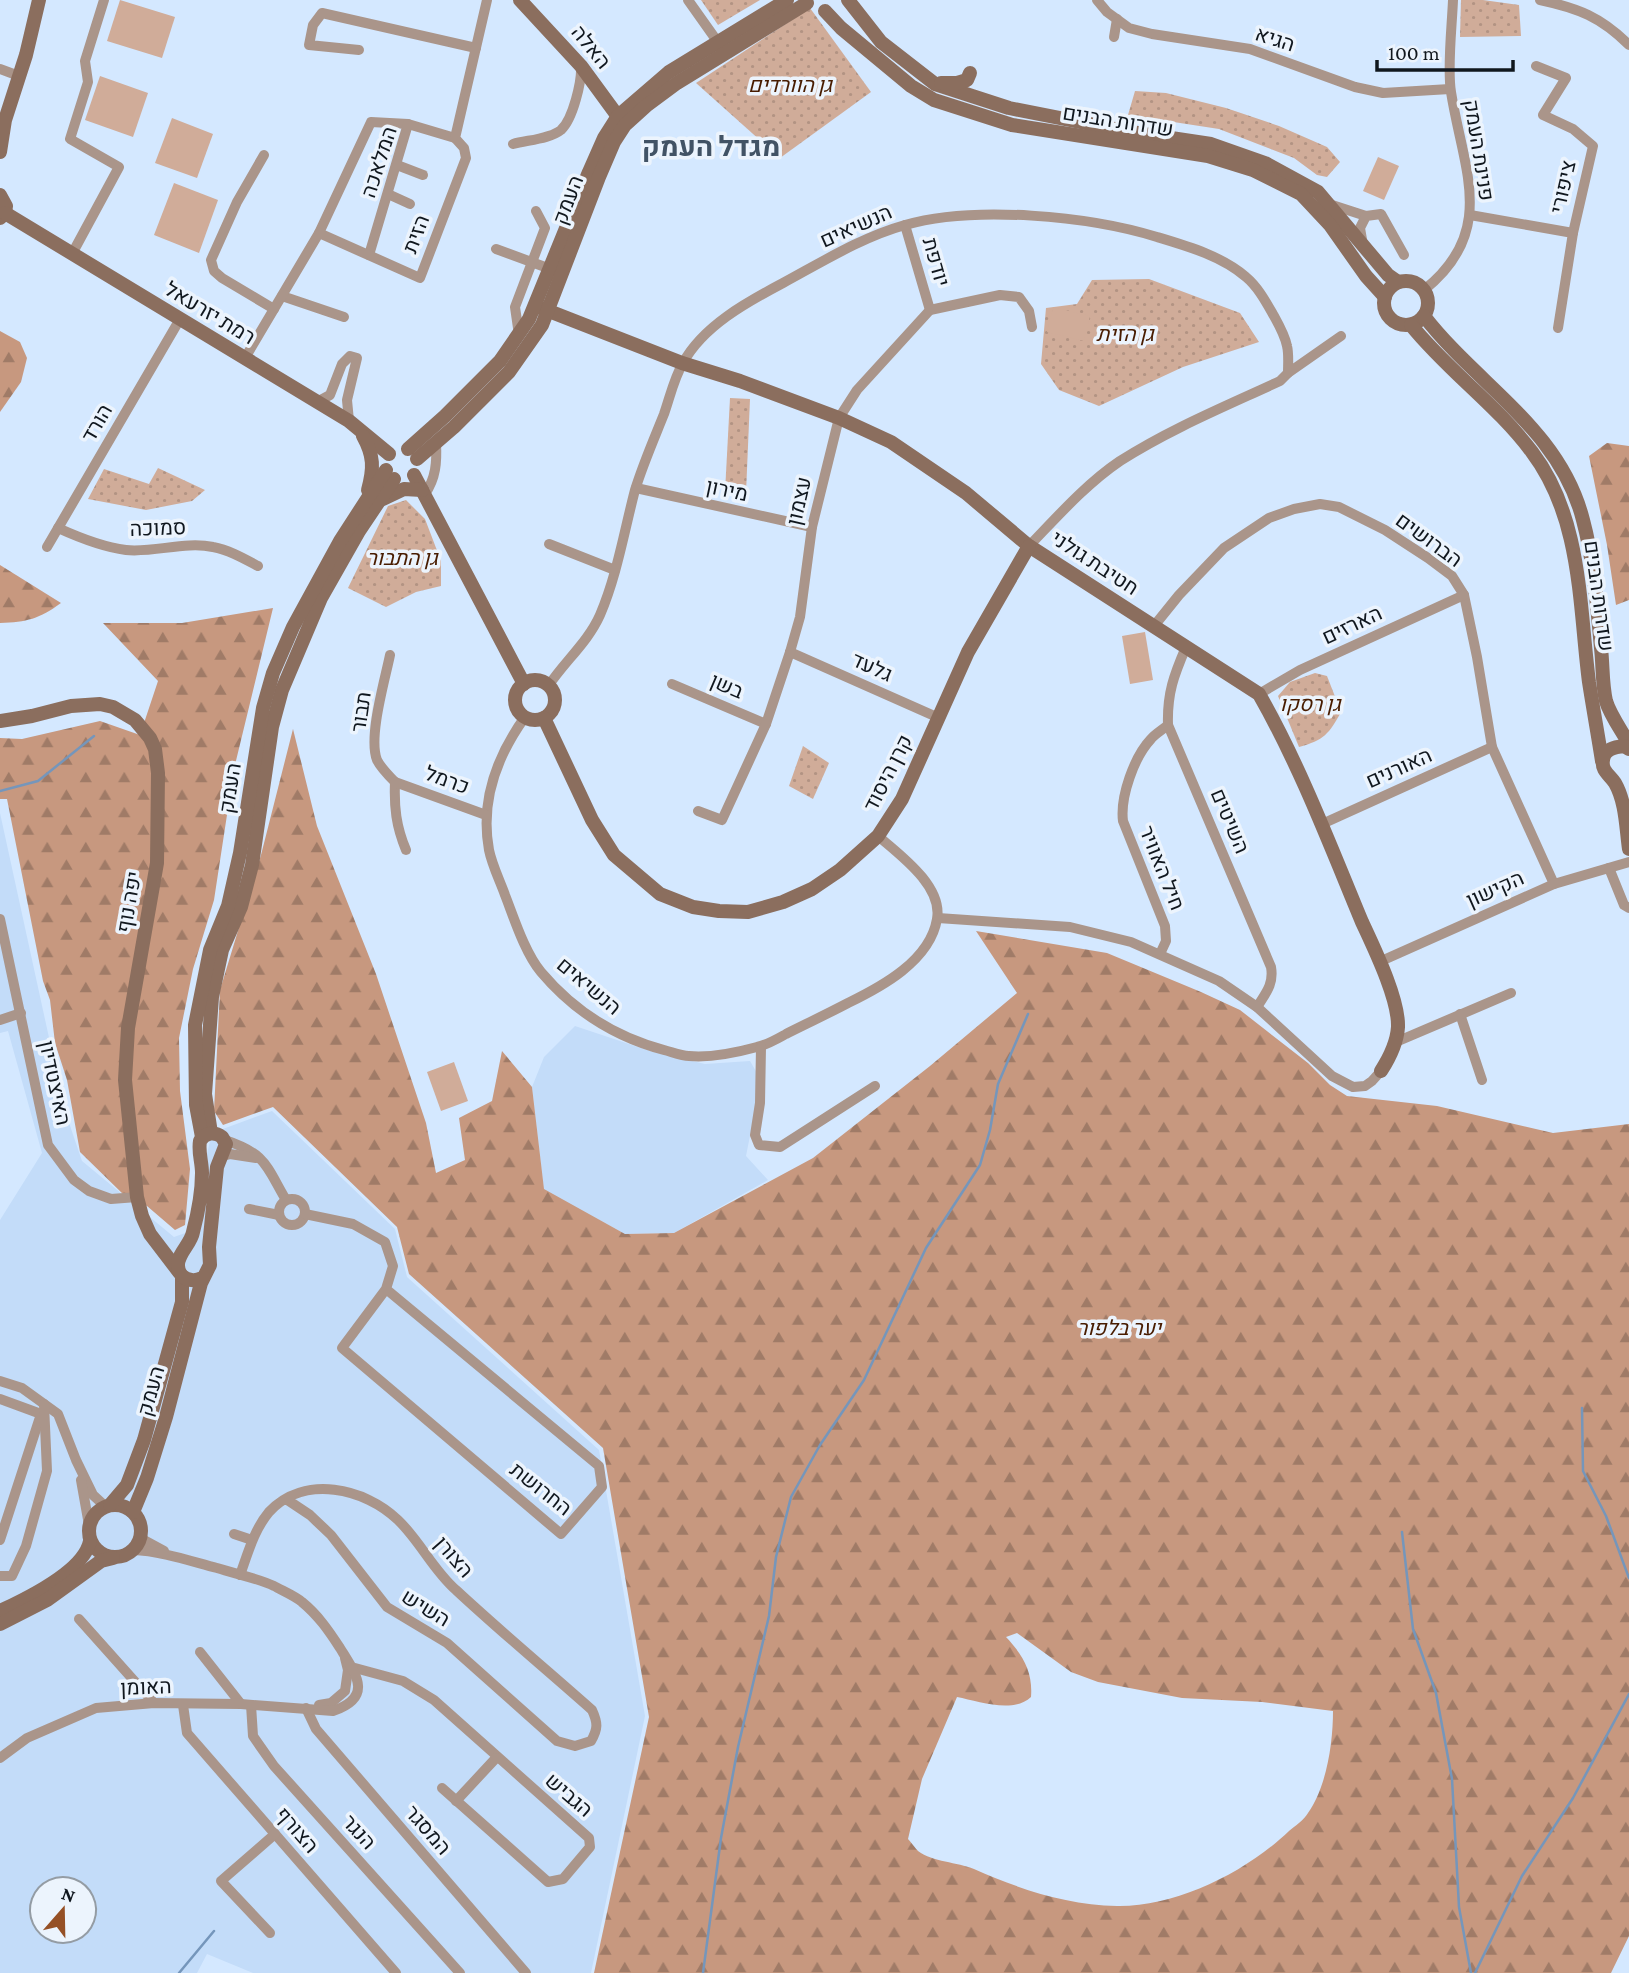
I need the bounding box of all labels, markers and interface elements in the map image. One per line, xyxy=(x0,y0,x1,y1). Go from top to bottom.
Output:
street label: האלה xyxy=(566,20,616,74)
street label: הגיא xyxy=(1252,21,1298,57)
scale bar xyxy=(1377,28,1514,72)
text: 100 m xyxy=(1388,41,1440,65)
park label: גן הוורדים xyxy=(748,73,834,97)
street label: פנינת העמק xyxy=(1459,97,1499,203)
street label: שדרות הבנים xyxy=(1061,100,1175,142)
street label: המלאכה xyxy=(356,123,402,201)
district label: מגדל העמק xyxy=(642,131,780,162)
street label: ציפורי xyxy=(1545,158,1581,216)
street label: העמק xyxy=(548,172,588,228)
street label: הנשיאים xyxy=(816,200,896,252)
street label: הזית xyxy=(398,211,434,257)
street label: יודפת xyxy=(918,235,954,289)
street label: רמת יזרעאל xyxy=(160,277,260,349)
park label: גן הזית xyxy=(1096,322,1156,346)
street label: הורד xyxy=(77,400,117,446)
street label: מירון xyxy=(704,474,750,506)
street label: עצמון xyxy=(782,474,816,528)
street label: הברושים xyxy=(1391,508,1467,572)
street label: סמוכה xyxy=(129,515,187,541)
street label: חטיבת גולני xyxy=(1047,526,1143,600)
street label: שדרות הבנים xyxy=(1579,539,1619,653)
park label: גן התבור xyxy=(366,546,439,570)
street label: הארזים xyxy=(1318,601,1386,649)
street label: גלעד xyxy=(848,647,896,687)
street label: בשן xyxy=(707,668,747,704)
street label: תבור xyxy=(346,690,376,734)
park label: גן רסקו xyxy=(1279,692,1342,716)
street label: קרן היסוד xyxy=(859,731,917,815)
street label: האורנים xyxy=(1362,743,1436,793)
street label: העמק xyxy=(214,761,246,815)
street label: כרמל xyxy=(421,761,473,799)
street label: השיטים xyxy=(1206,785,1254,857)
street label: חיל האוויר xyxy=(1134,822,1190,914)
street label: הקישון xyxy=(1462,866,1528,912)
street label: יפה נוף xyxy=(112,869,146,935)
street label: הנשיאים xyxy=(552,952,626,1020)
street label: האיצטדיון xyxy=(34,1038,76,1128)
park label: יער בלפור xyxy=(1077,1316,1163,1340)
street label: העמק xyxy=(132,1363,170,1419)
street label: החרושת xyxy=(505,1458,577,1520)
street label: הצורן xyxy=(430,1532,478,1582)
street label: השיש xyxy=(398,1584,454,1632)
street label: האומן xyxy=(120,1674,172,1700)
street label: הגביש xyxy=(541,1768,597,1822)
street label: המסגר xyxy=(400,1800,456,1860)
street label: הצורף xyxy=(271,1802,323,1858)
street label: הנגר xyxy=(337,1810,381,1854)
north arrow xyxy=(28,1875,98,1945)
text: N xyxy=(59,1882,78,1907)

